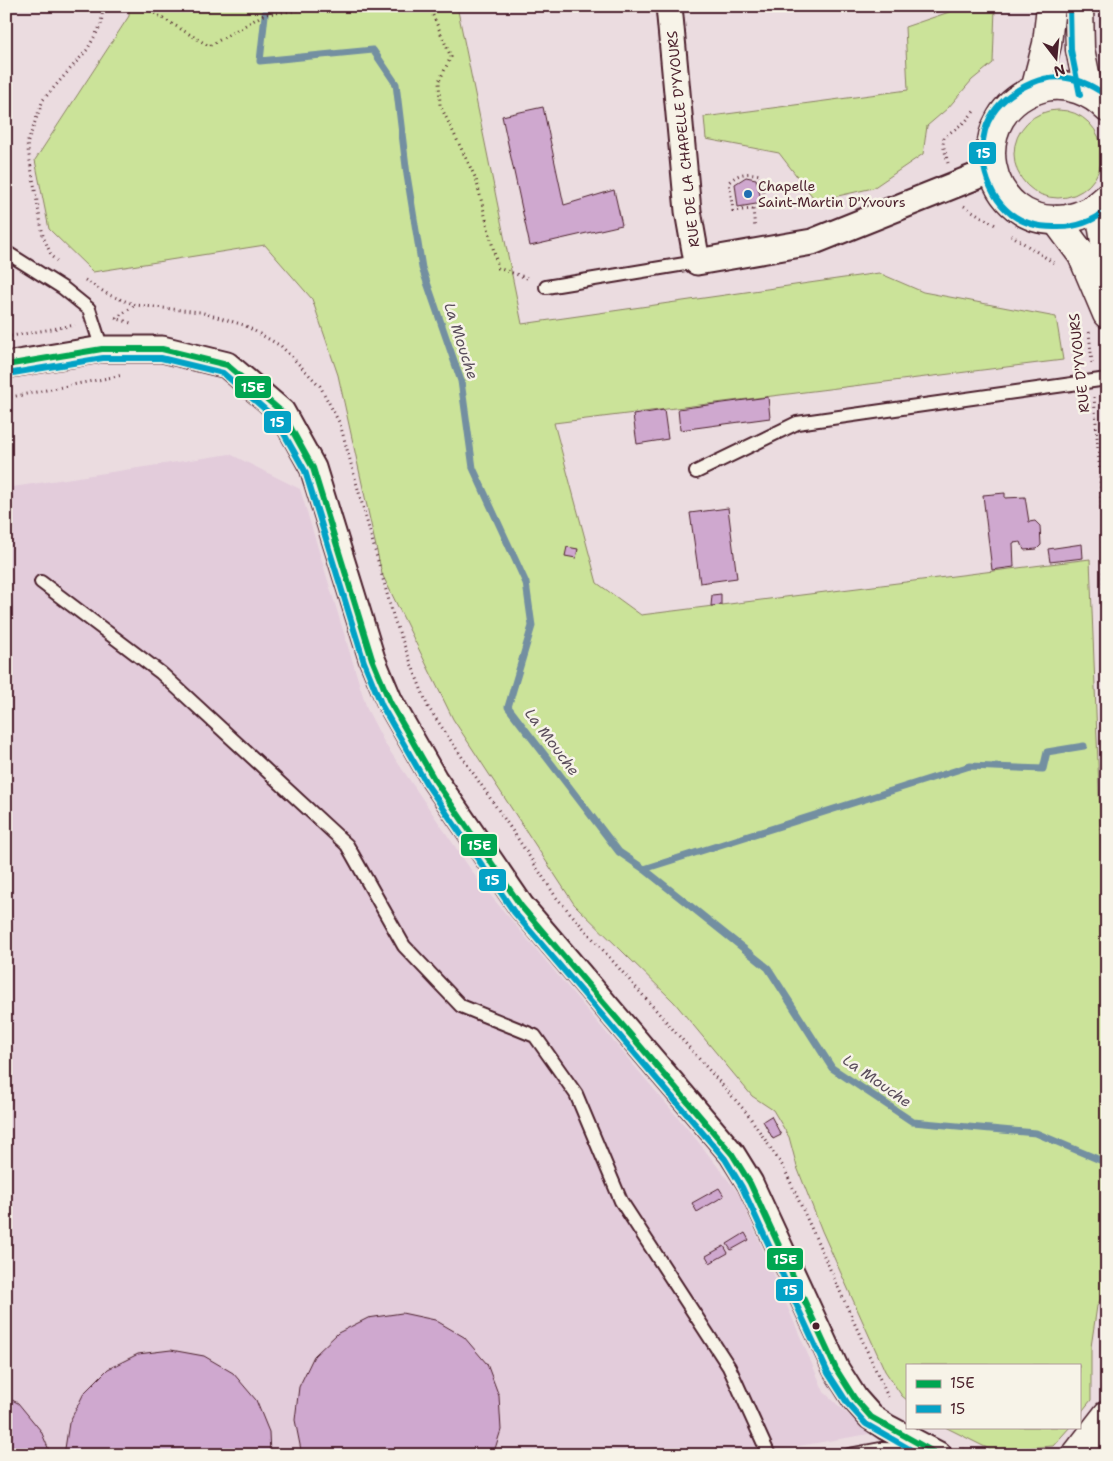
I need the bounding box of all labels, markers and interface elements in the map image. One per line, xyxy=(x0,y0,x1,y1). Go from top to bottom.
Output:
street label: RUE DE LA CHAPELLE D'YVOURS xyxy=(663,30,703,248)
north arrow xyxy=(1030,32,1080,82)
text: N xyxy=(1052,60,1067,81)
line badge: 15 xyxy=(968,141,997,165)
text: 15 xyxy=(975,144,991,162)
place label: Chapelle Saint-Martin D'Yvours xyxy=(758,177,906,211)
marker: Chapelle Saint-Martin D'Yvours xyxy=(742,188,754,200)
water label: La Mouche xyxy=(439,300,483,382)
street label: RUE D'YVOURS xyxy=(1065,312,1093,414)
line badge: 15E xyxy=(234,375,272,399)
text: 15E xyxy=(241,378,265,396)
line badge: 15 xyxy=(263,410,292,434)
text: 15 xyxy=(269,413,285,431)
water label: La Mouche xyxy=(520,704,584,780)
line badge: 15E xyxy=(460,833,498,857)
text: 15E xyxy=(467,836,491,854)
line badge: 15 xyxy=(478,868,507,892)
text: 15 xyxy=(484,871,500,889)
water label: La Mouche xyxy=(839,1050,915,1112)
line badge: 15E xyxy=(766,1247,804,1271)
text: 15E xyxy=(773,1250,797,1268)
line badge: 15 xyxy=(775,1278,804,1302)
text: 15 xyxy=(782,1281,798,1299)
unlabelled marker xyxy=(811,1321,821,1331)
legend xyxy=(906,1364,1080,1428)
text: 15E xyxy=(950,1373,975,1393)
text: 15 xyxy=(950,1399,965,1419)

